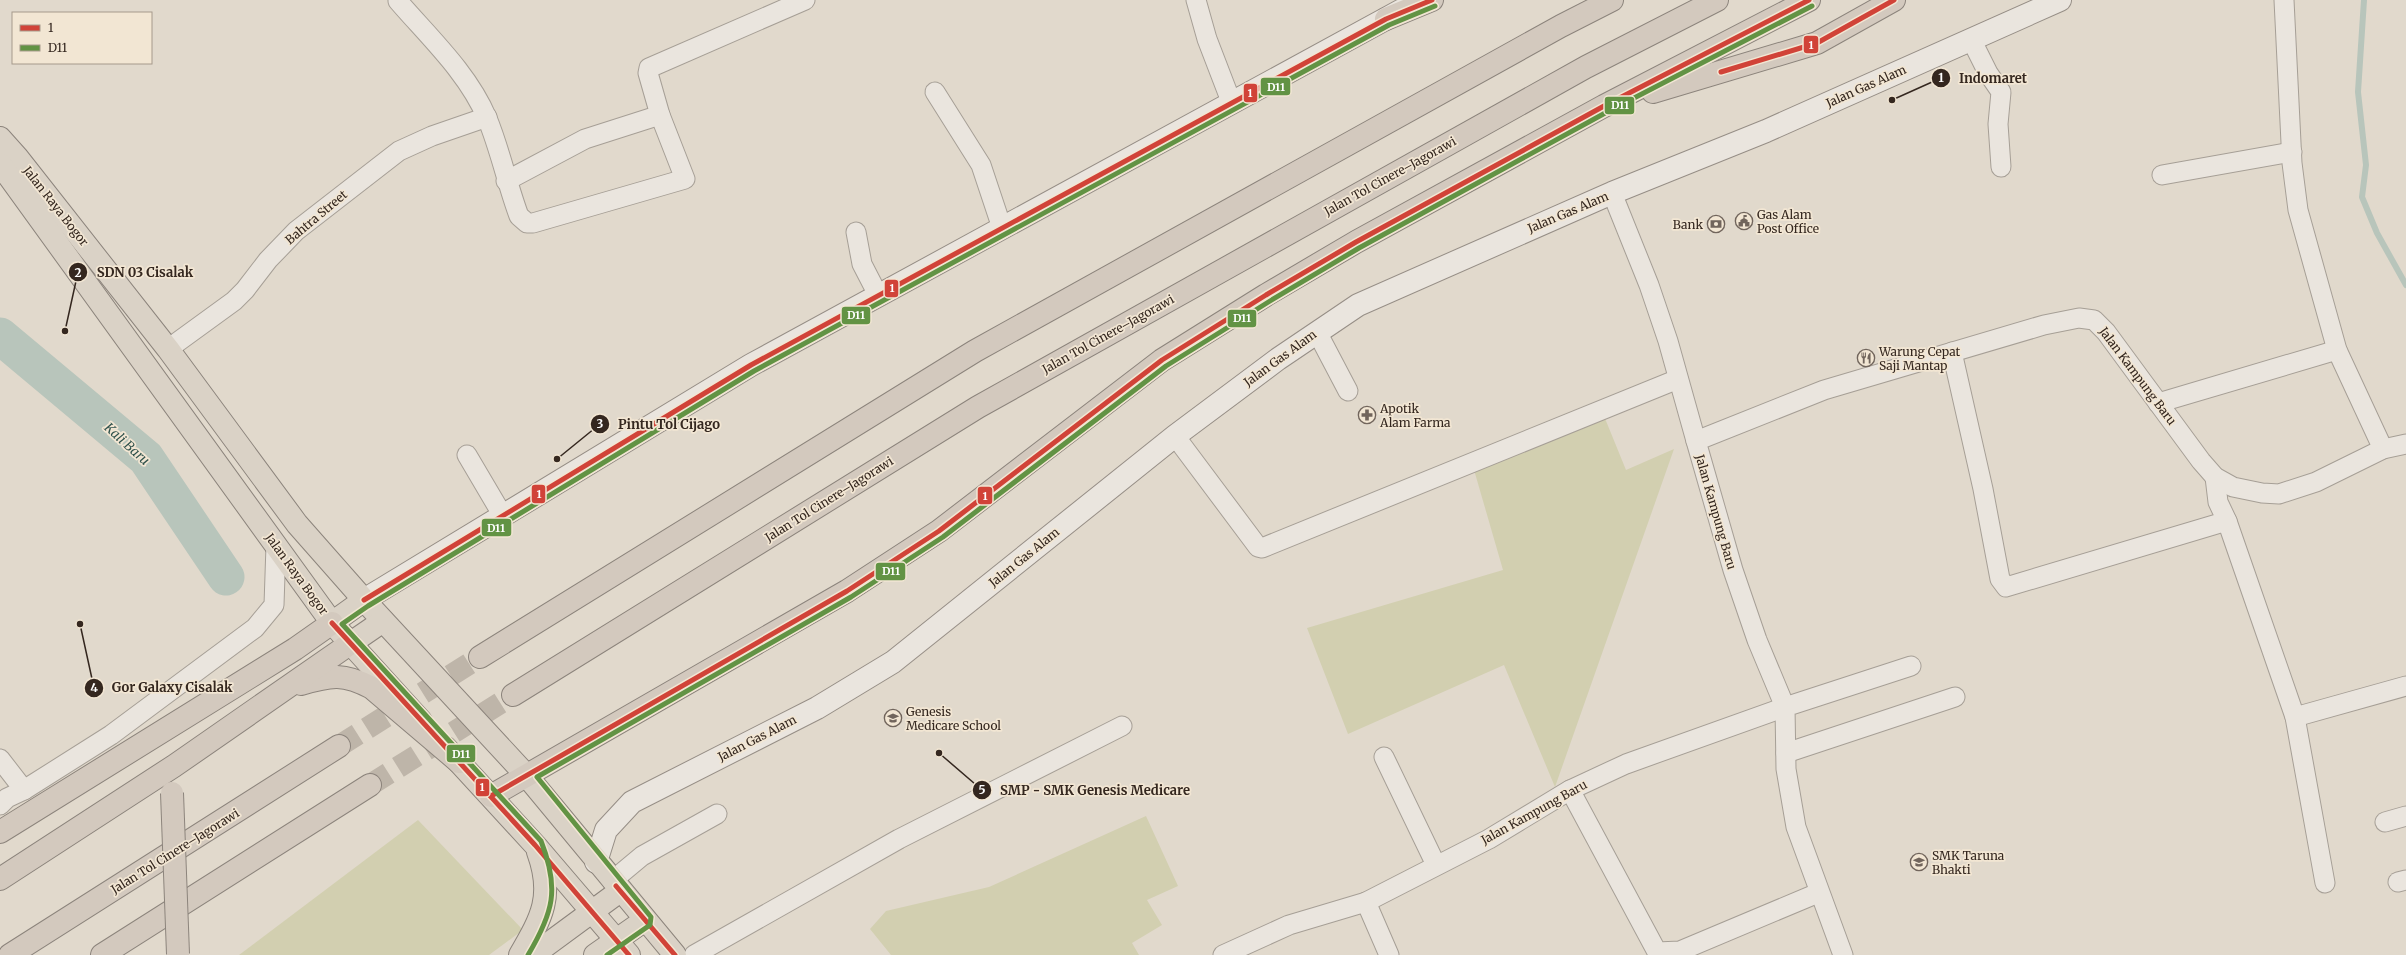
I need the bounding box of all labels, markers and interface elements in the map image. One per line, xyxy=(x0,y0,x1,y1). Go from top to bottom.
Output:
legend xyxy=(12,12,152,64)
text: 1 xyxy=(48,20,54,35)
line badge: 1 xyxy=(1803,35,1819,54)
text: 1 xyxy=(1808,38,1814,52)
text: D11 xyxy=(48,40,68,55)
street label: Jalan Gas Alam xyxy=(1823,62,1908,111)
callout: Indomaret xyxy=(1931,66,2036,91)
text: 1 xyxy=(1938,70,1944,85)
text: Indomaret xyxy=(1959,70,2028,87)
line badge: D11 xyxy=(1260,77,1291,96)
text: D11 xyxy=(1267,80,1285,94)
line badge: 1 xyxy=(1243,83,1258,103)
text: 1 xyxy=(1247,86,1253,100)
line badge: D11 xyxy=(1604,96,1635,115)
text: D11 xyxy=(1611,98,1629,112)
street label: Jalan Tol Cinere–Jagorawi xyxy=(1321,133,1459,219)
street label: Jalan Raya Bogor xyxy=(20,162,92,249)
street label: Bahtra Street xyxy=(282,187,350,247)
street label: Jalan Gas Alam xyxy=(1525,188,1611,236)
place label: Gas Alam Post Office xyxy=(1757,207,1819,236)
public building icon: Gas Alam Post Office xyxy=(1734,211,1754,231)
bank icon: Bank xyxy=(1706,214,1726,234)
place label: Bank xyxy=(1673,217,1703,232)
callout: SDN 03 Cisalak xyxy=(68,260,201,285)
text: SDN 03 Cisalak xyxy=(97,264,194,281)
text: 2 xyxy=(74,265,82,280)
line badge: 1 xyxy=(884,279,899,298)
text: 1 xyxy=(889,281,895,295)
street label: Jalan Tol Cinere–Jagorawi xyxy=(1039,291,1177,377)
line badge: D11 xyxy=(841,306,871,325)
text: D11 xyxy=(847,308,865,322)
line badge: D11 xyxy=(1227,309,1257,328)
text: D11 xyxy=(1233,311,1251,325)
street label: Jalan Kampung Baru xyxy=(2096,323,2180,428)
street label: Jalan Gas Alam xyxy=(1240,327,1319,390)
place label: Warung Cepat Saji Mantap xyxy=(1878,344,1960,373)
restaurant icon: Warung Cepat Saji Mantap xyxy=(1856,348,1876,368)
place label: Apotik Alam Farma xyxy=(1379,401,1451,430)
pharmacy icon: Apotik Alam Farma xyxy=(1357,405,1377,425)
callout: Pintu Tol Cijago xyxy=(590,412,728,437)
text: 3 xyxy=(597,416,604,431)
text: Pintu Tol Cijago xyxy=(618,416,720,433)
water label: Kali Baru xyxy=(100,419,153,469)
street label: Jalan Kampung Baru xyxy=(1692,452,1740,572)
street label: Jalan Tol Cinere–Jagorawi xyxy=(761,453,896,545)
line badge: 1 xyxy=(531,484,546,504)
line badge: 1 xyxy=(977,486,993,505)
text: 1 xyxy=(536,487,542,501)
text: 1 xyxy=(982,489,988,503)
line badge: D11 xyxy=(481,518,512,537)
text: D11 xyxy=(487,521,505,535)
street label: Jalan Gas Alam xyxy=(985,524,1062,591)
street label: Jalan Raya Bogor xyxy=(262,529,332,618)
line badge: D11 xyxy=(875,562,906,581)
text: D11 xyxy=(882,564,900,578)
callout: Gor Galaxy Cisalak xyxy=(84,675,240,700)
text: Gor Galaxy Cisalak xyxy=(112,679,233,696)
text: 4 xyxy=(90,680,98,695)
place label: Genesis Medicare School xyxy=(906,704,1001,733)
school or university icon: Genesis Medicare School xyxy=(883,708,903,728)
street label: Jalan Gas Alam xyxy=(714,712,799,765)
line badge: D11 xyxy=(446,744,476,763)
text: D11 xyxy=(452,747,470,761)
street label: Jalan Kampung Baru xyxy=(1478,776,1590,848)
line badge: 1 xyxy=(475,778,490,797)
callout: SMP - SMK Genesis Medicare xyxy=(972,778,1198,803)
text: 1 xyxy=(479,780,485,794)
text: 5 xyxy=(978,782,986,797)
text: SMP - SMK Genesis Medicare xyxy=(1000,782,1190,799)
street label: Jalan Tol Cinere–Jagorawi xyxy=(107,805,242,897)
place label: SMK Taruna Bhakti xyxy=(1932,848,2005,877)
school or university icon: SMK Taruna Bhakti xyxy=(1909,852,1929,872)

